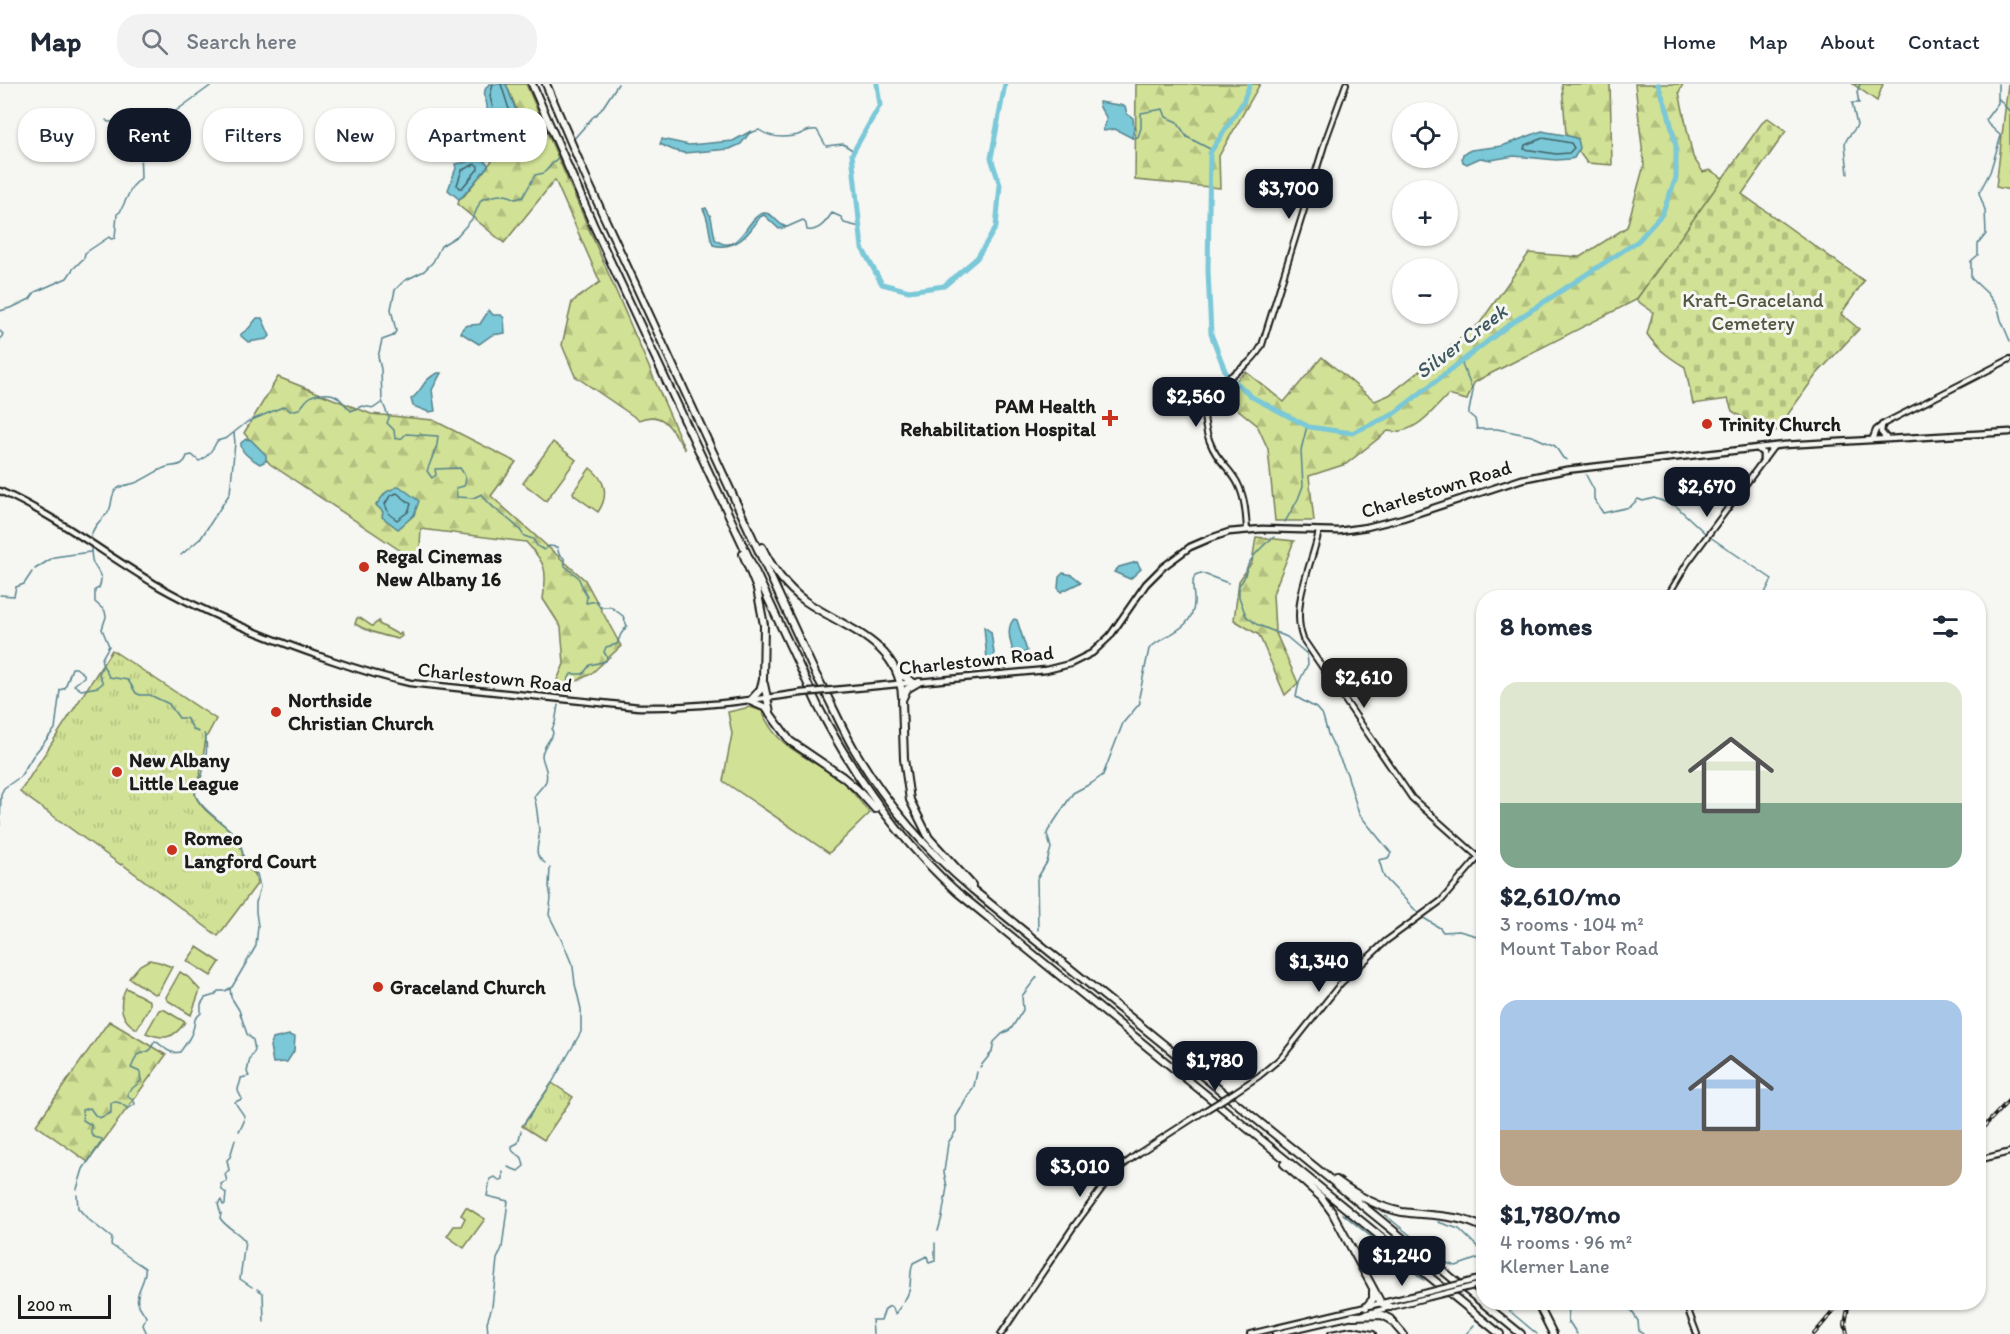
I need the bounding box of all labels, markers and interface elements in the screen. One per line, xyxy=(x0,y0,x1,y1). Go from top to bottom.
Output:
search box xyxy=(117,14,537,68)
text: Map xyxy=(30,24,81,58)
icon: search xyxy=(138,25,171,58)
text: Search here xyxy=(186,28,297,55)
text: Home xyxy=(1663,29,1716,54)
text: Map xyxy=(1749,29,1788,54)
text: About xyxy=(1821,29,1875,54)
text: Contact xyxy=(1908,29,1980,54)
map controls xyxy=(1392,102,1458,324)
button: locate xyxy=(1392,102,1458,168)
chip: Buy xyxy=(18,108,95,162)
chip: Rent xyxy=(107,108,191,162)
chip: Filters xyxy=(203,108,303,162)
chip: New xyxy=(315,108,395,162)
chip: Apartment xyxy=(407,108,547,162)
pin: $3,700 xyxy=(1240,169,1338,220)
text: $3,700 xyxy=(1259,176,1319,200)
button: + xyxy=(1392,180,1458,246)
button: − xyxy=(1392,258,1458,324)
park label: Kraft-Graceland Cemetery xyxy=(1682,288,1824,335)
water label: Silver Creek xyxy=(1410,298,1513,384)
pin: $2,560 xyxy=(1147,377,1245,428)
text: $2,560 xyxy=(1167,384,1225,408)
place label: PAM Health Rehabilitation Hospital xyxy=(900,394,1096,442)
marker: PAM Health Rehabilitation Hospital xyxy=(1101,409,1119,427)
place label: Trinity Church xyxy=(1718,412,1842,437)
marker: Trinity Church xyxy=(1700,417,1714,431)
street label: Charlestown Road xyxy=(1358,455,1514,523)
pin: $2,670 xyxy=(1658,467,1756,518)
text: $2,670 xyxy=(1678,474,1736,498)
place label: Regal Cinemas New Albany 16 xyxy=(376,544,502,592)
marker: Regal Cinemas New Albany 16 xyxy=(357,560,371,574)
text: 8 homes xyxy=(1500,610,1592,642)
icon: filters xyxy=(1929,610,1962,643)
street label: Charlestown Road xyxy=(897,640,1055,680)
street label: Charlestown Road xyxy=(416,657,574,697)
pin: $2,610 xyxy=(1315,658,1413,709)
text: $2,610 xyxy=(1335,665,1393,689)
place label: Northside Christian Church xyxy=(288,688,434,735)
marker: Northside Christian Church xyxy=(269,705,283,719)
icon: home xyxy=(1677,721,1785,829)
place label: New Albany Little League xyxy=(129,748,239,796)
marker: New Albany Little League xyxy=(110,765,124,779)
place label: Romeo Langford Court xyxy=(184,826,317,874)
marker: Romeo Langford Court xyxy=(165,843,179,857)
text: $2,610/mo xyxy=(1500,880,1621,912)
text: 3 rooms · 104 m² xyxy=(1500,912,1644,936)
text: Mount Tabor Road xyxy=(1500,936,1658,960)
pin: $1,340 xyxy=(1270,942,1368,993)
text: $1,340 xyxy=(1289,949,1349,973)
place label: Graceland Church xyxy=(390,975,546,999)
marker: Graceland Church xyxy=(371,980,385,994)
icon: home xyxy=(1677,1039,1785,1147)
pin: $1,780 xyxy=(1166,1041,1264,1092)
text: $1,780 xyxy=(1186,1048,1244,1072)
pin: $3,010 xyxy=(1031,1147,1129,1198)
text: $3,010 xyxy=(1050,1154,1110,1178)
text: $1,780/mo xyxy=(1500,1198,1621,1230)
text: 4 rooms · 96 m² xyxy=(1500,1230,1632,1254)
pin: $1,240 xyxy=(1353,1236,1451,1287)
text: $1,240 xyxy=(1372,1243,1432,1267)
text: Klerner Lane xyxy=(1500,1254,1609,1278)
scale bar xyxy=(18,1292,111,1320)
text: 200 m xyxy=(27,1296,72,1315)

